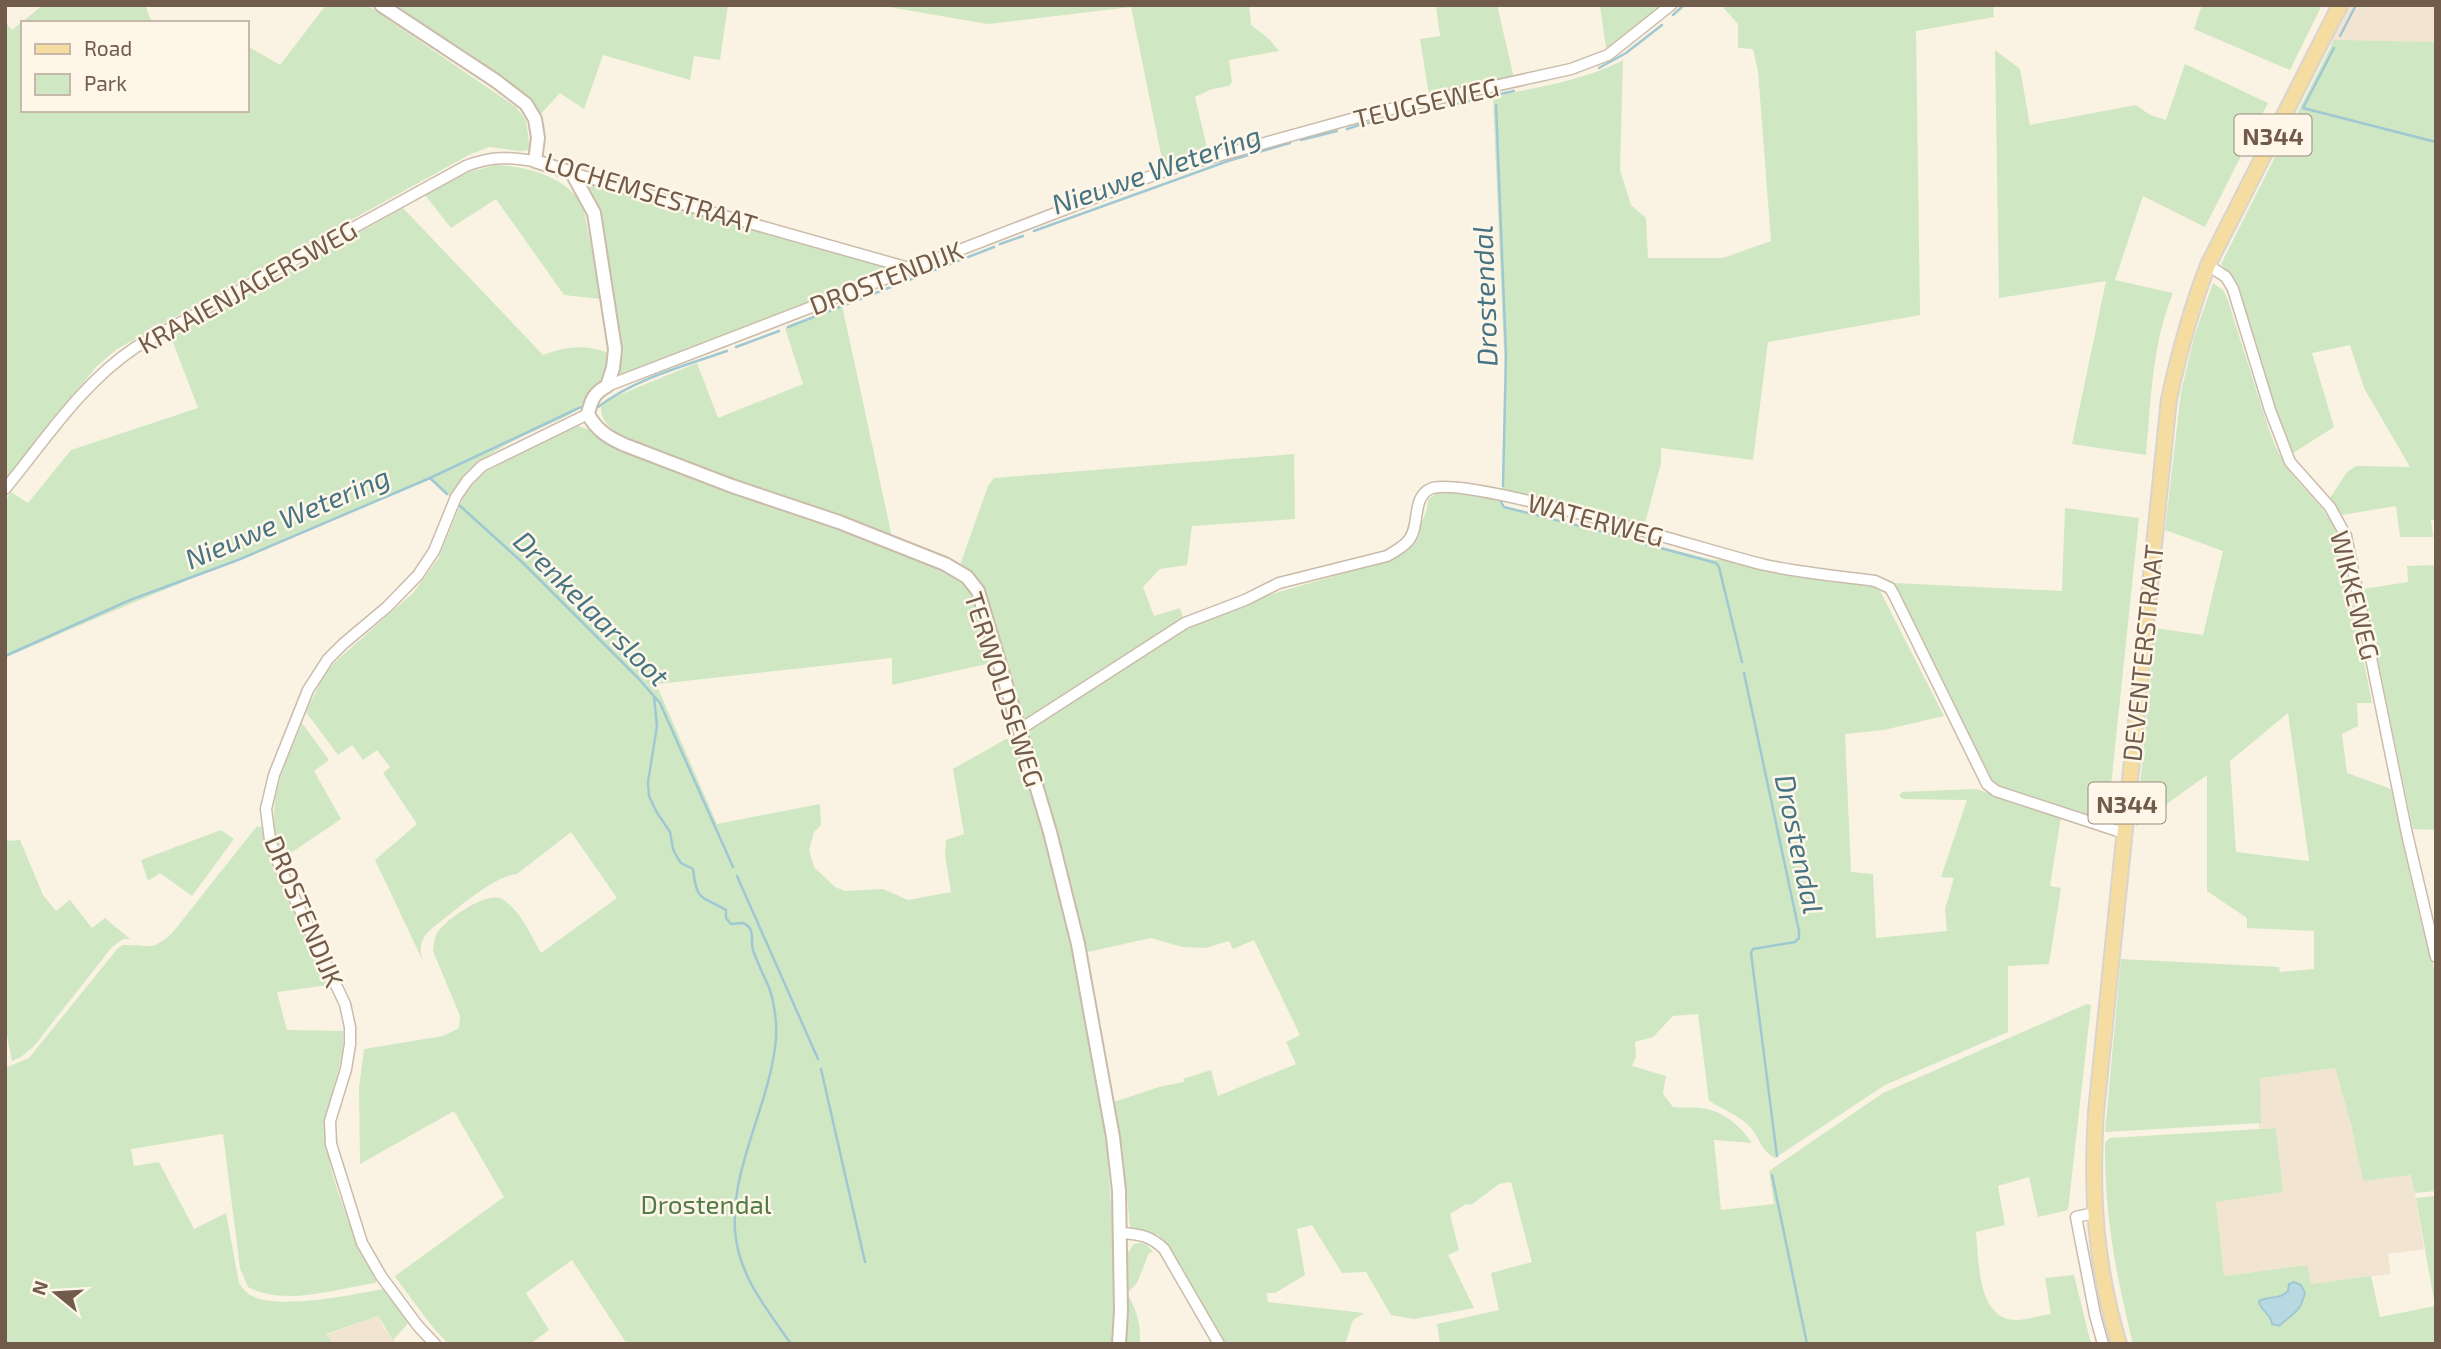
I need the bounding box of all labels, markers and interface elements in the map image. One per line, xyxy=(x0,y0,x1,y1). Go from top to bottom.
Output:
legend xyxy=(21,21,248,112)
text: Road xyxy=(84,35,132,60)
text: Park xyxy=(84,70,127,95)
street label: TEUGSEWEG xyxy=(1350,70,1502,134)
road number: N344 xyxy=(2234,114,2312,155)
water label: Nieuwe Wetering xyxy=(1047,117,1265,221)
street label: LOCHEMSESTRAAT xyxy=(541,145,761,239)
street label: KRAAIENJAGERSWEG xyxy=(132,213,362,359)
water label: Drostendal xyxy=(1465,225,1503,367)
street label: DROSTENDIJK xyxy=(805,234,967,320)
water label: Nieuwe Wetering xyxy=(180,459,394,575)
street label: WATERWEG xyxy=(1524,486,1668,552)
water label: Drenkelaarsloot xyxy=(507,523,677,693)
street label: WIKKEWEG xyxy=(2325,527,2387,663)
street label: DEVENTERSTRAAT xyxy=(2115,543,2169,763)
street label: TERWOLDSEWEG xyxy=(959,588,1051,790)
water label: Drostendal xyxy=(1769,771,1831,917)
road number: N344 xyxy=(2088,782,2166,824)
street label: DROSTENDIJK xyxy=(259,831,351,991)
park label: Drostendal xyxy=(640,1188,772,1219)
north arrow xyxy=(21,1258,91,1328)
text: N xyxy=(26,1278,52,1298)

